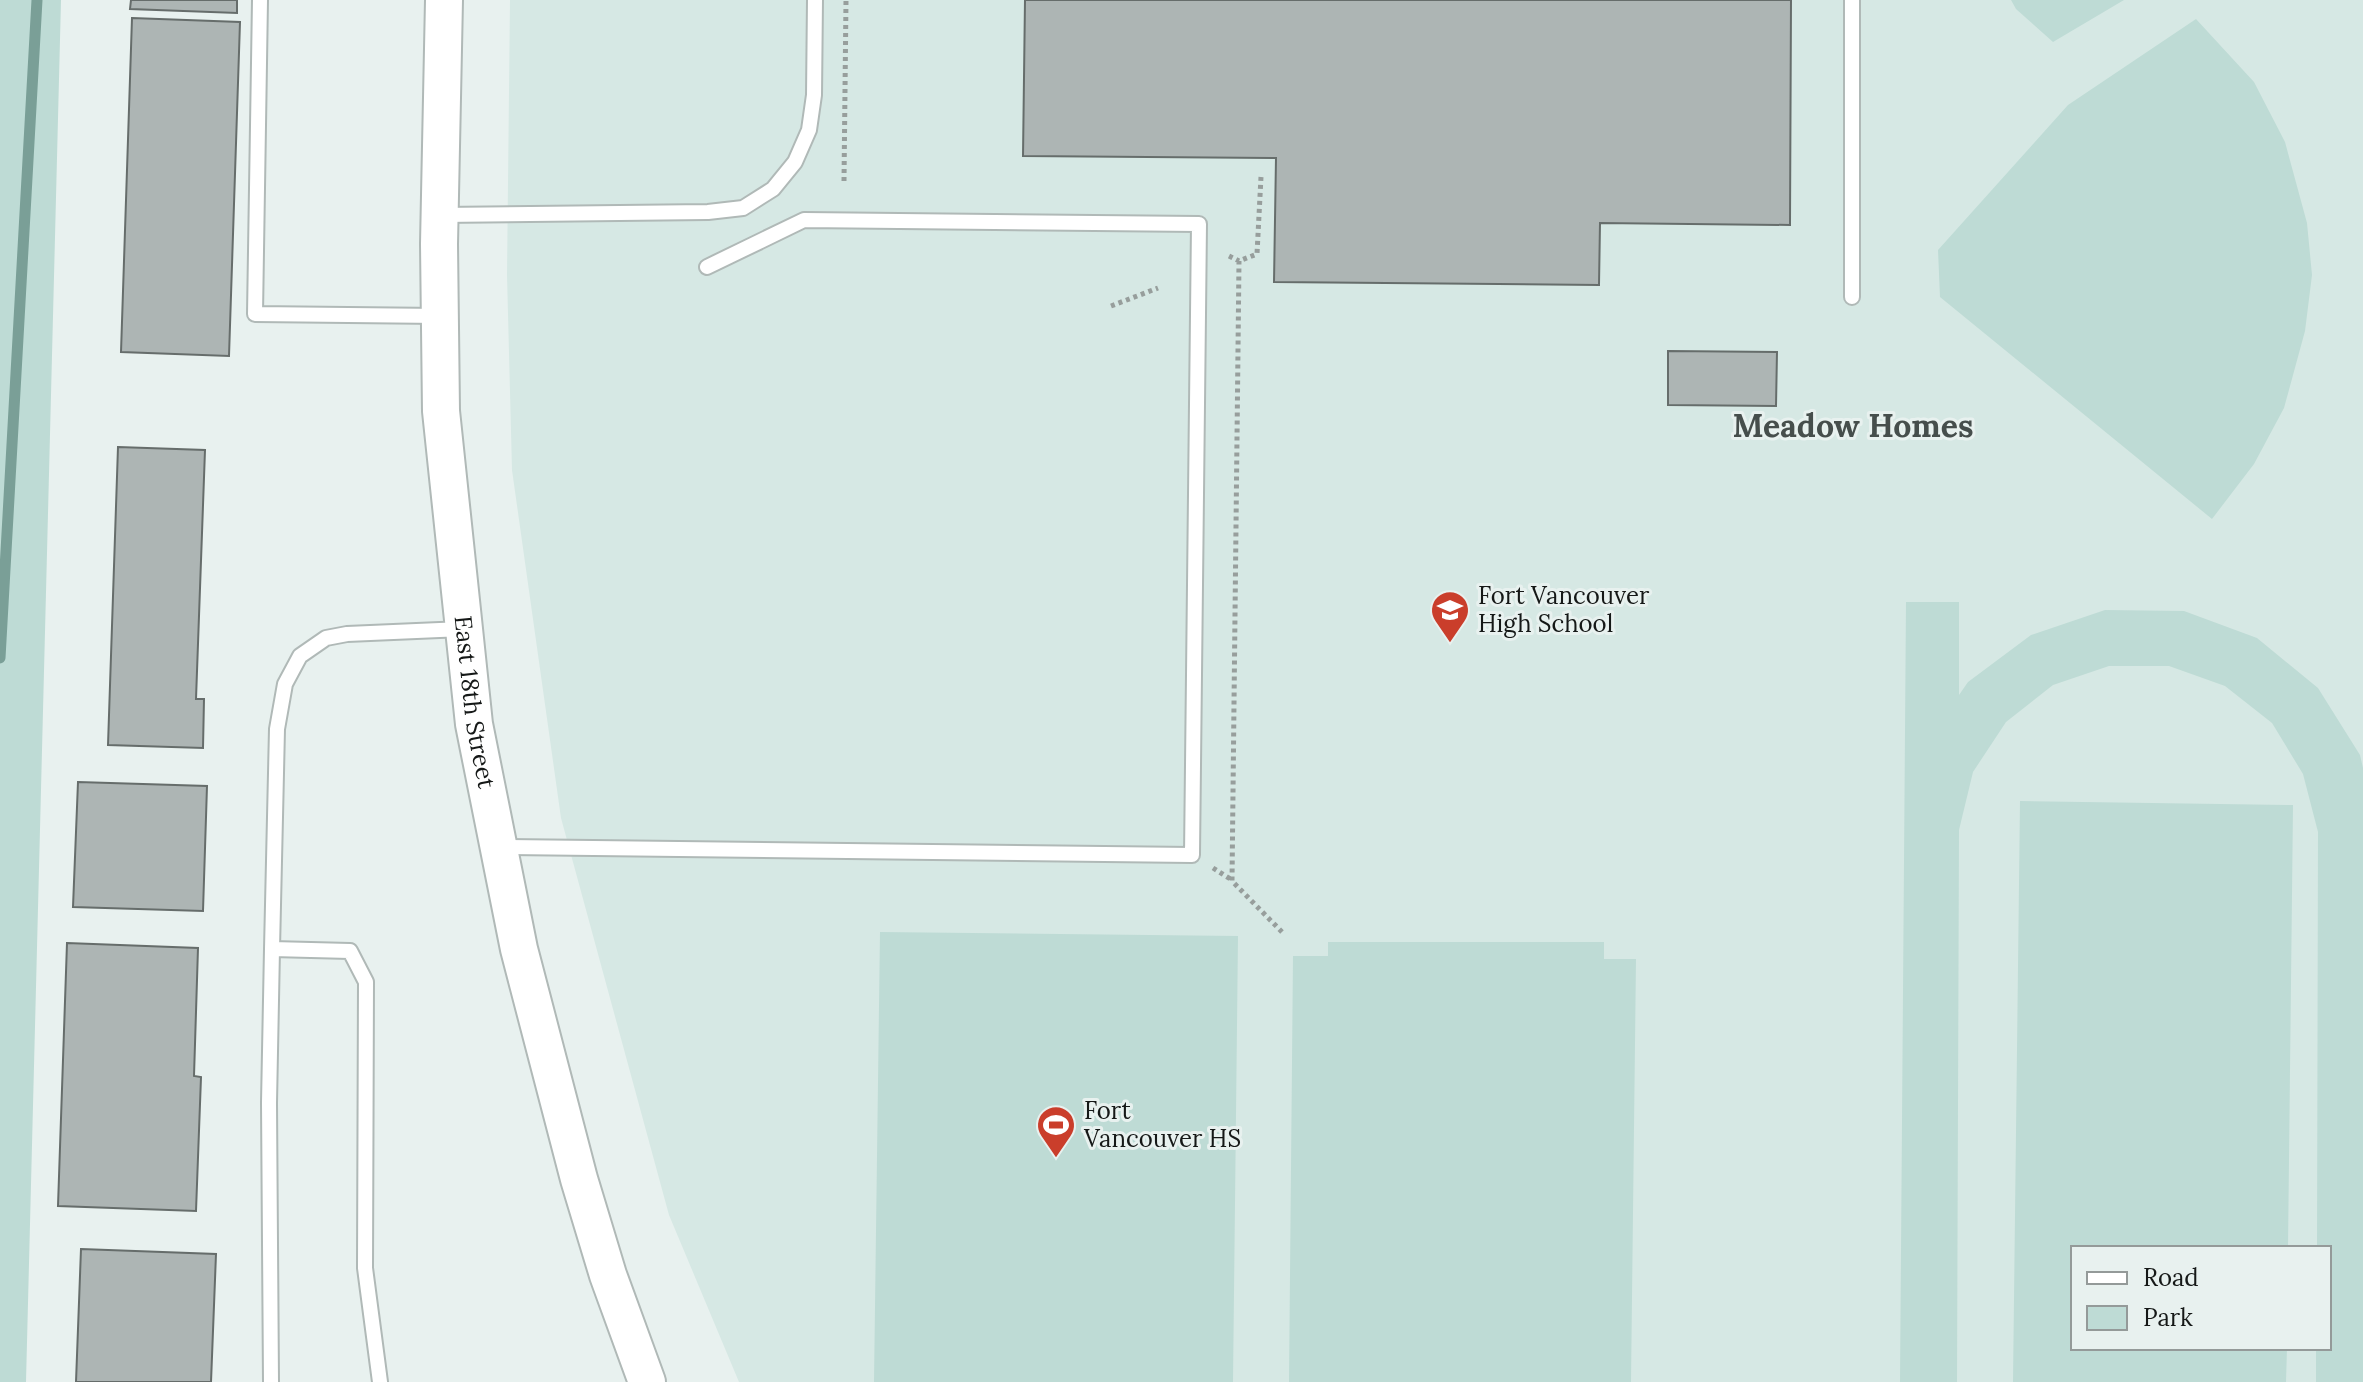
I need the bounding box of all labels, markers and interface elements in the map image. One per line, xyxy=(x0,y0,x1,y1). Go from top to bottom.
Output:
district label: Meadow Homes xyxy=(1733,405,1973,446)
place label: Fort Vancouver High School xyxy=(1478,580,1650,639)
school or university icon: Fort Vancouver High School xyxy=(1429,589,1471,644)
street label: East 18th Street xyxy=(448,614,503,792)
place label: Fort Vancouver HS xyxy=(1083,1095,1241,1154)
sports icon: Fort Vancouver HS xyxy=(1035,1104,1077,1159)
legend xyxy=(2071,1246,2331,1350)
text: Road xyxy=(2143,1262,2199,1293)
text: Park xyxy=(2143,1302,2193,1333)

